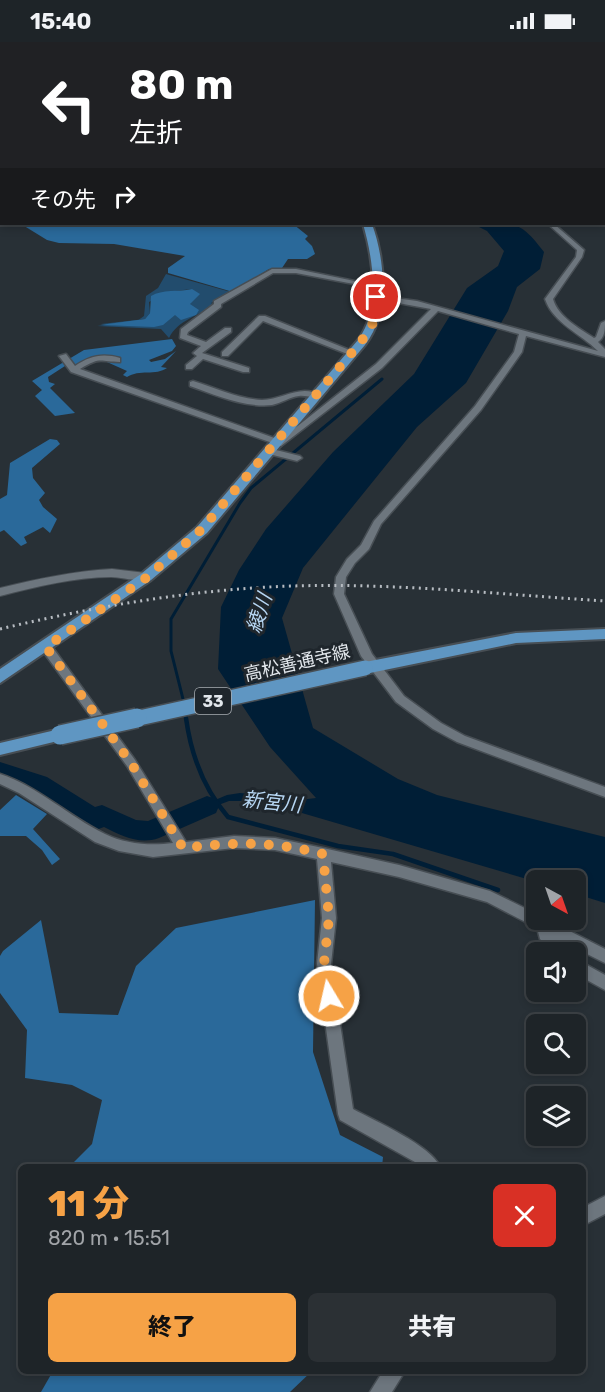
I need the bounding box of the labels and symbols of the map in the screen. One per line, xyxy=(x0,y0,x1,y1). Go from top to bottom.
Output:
pin xyxy=(350,271,401,322)
water label: 綾川 xyxy=(241,588,277,636)
street label: 高松善通寺線 xyxy=(242,640,352,686)
road number: 33 xyxy=(195,688,231,714)
water label: 新宮川 xyxy=(241,787,305,817)
north arrow xyxy=(526,870,586,930)
position arrow xyxy=(297,964,361,1028)

